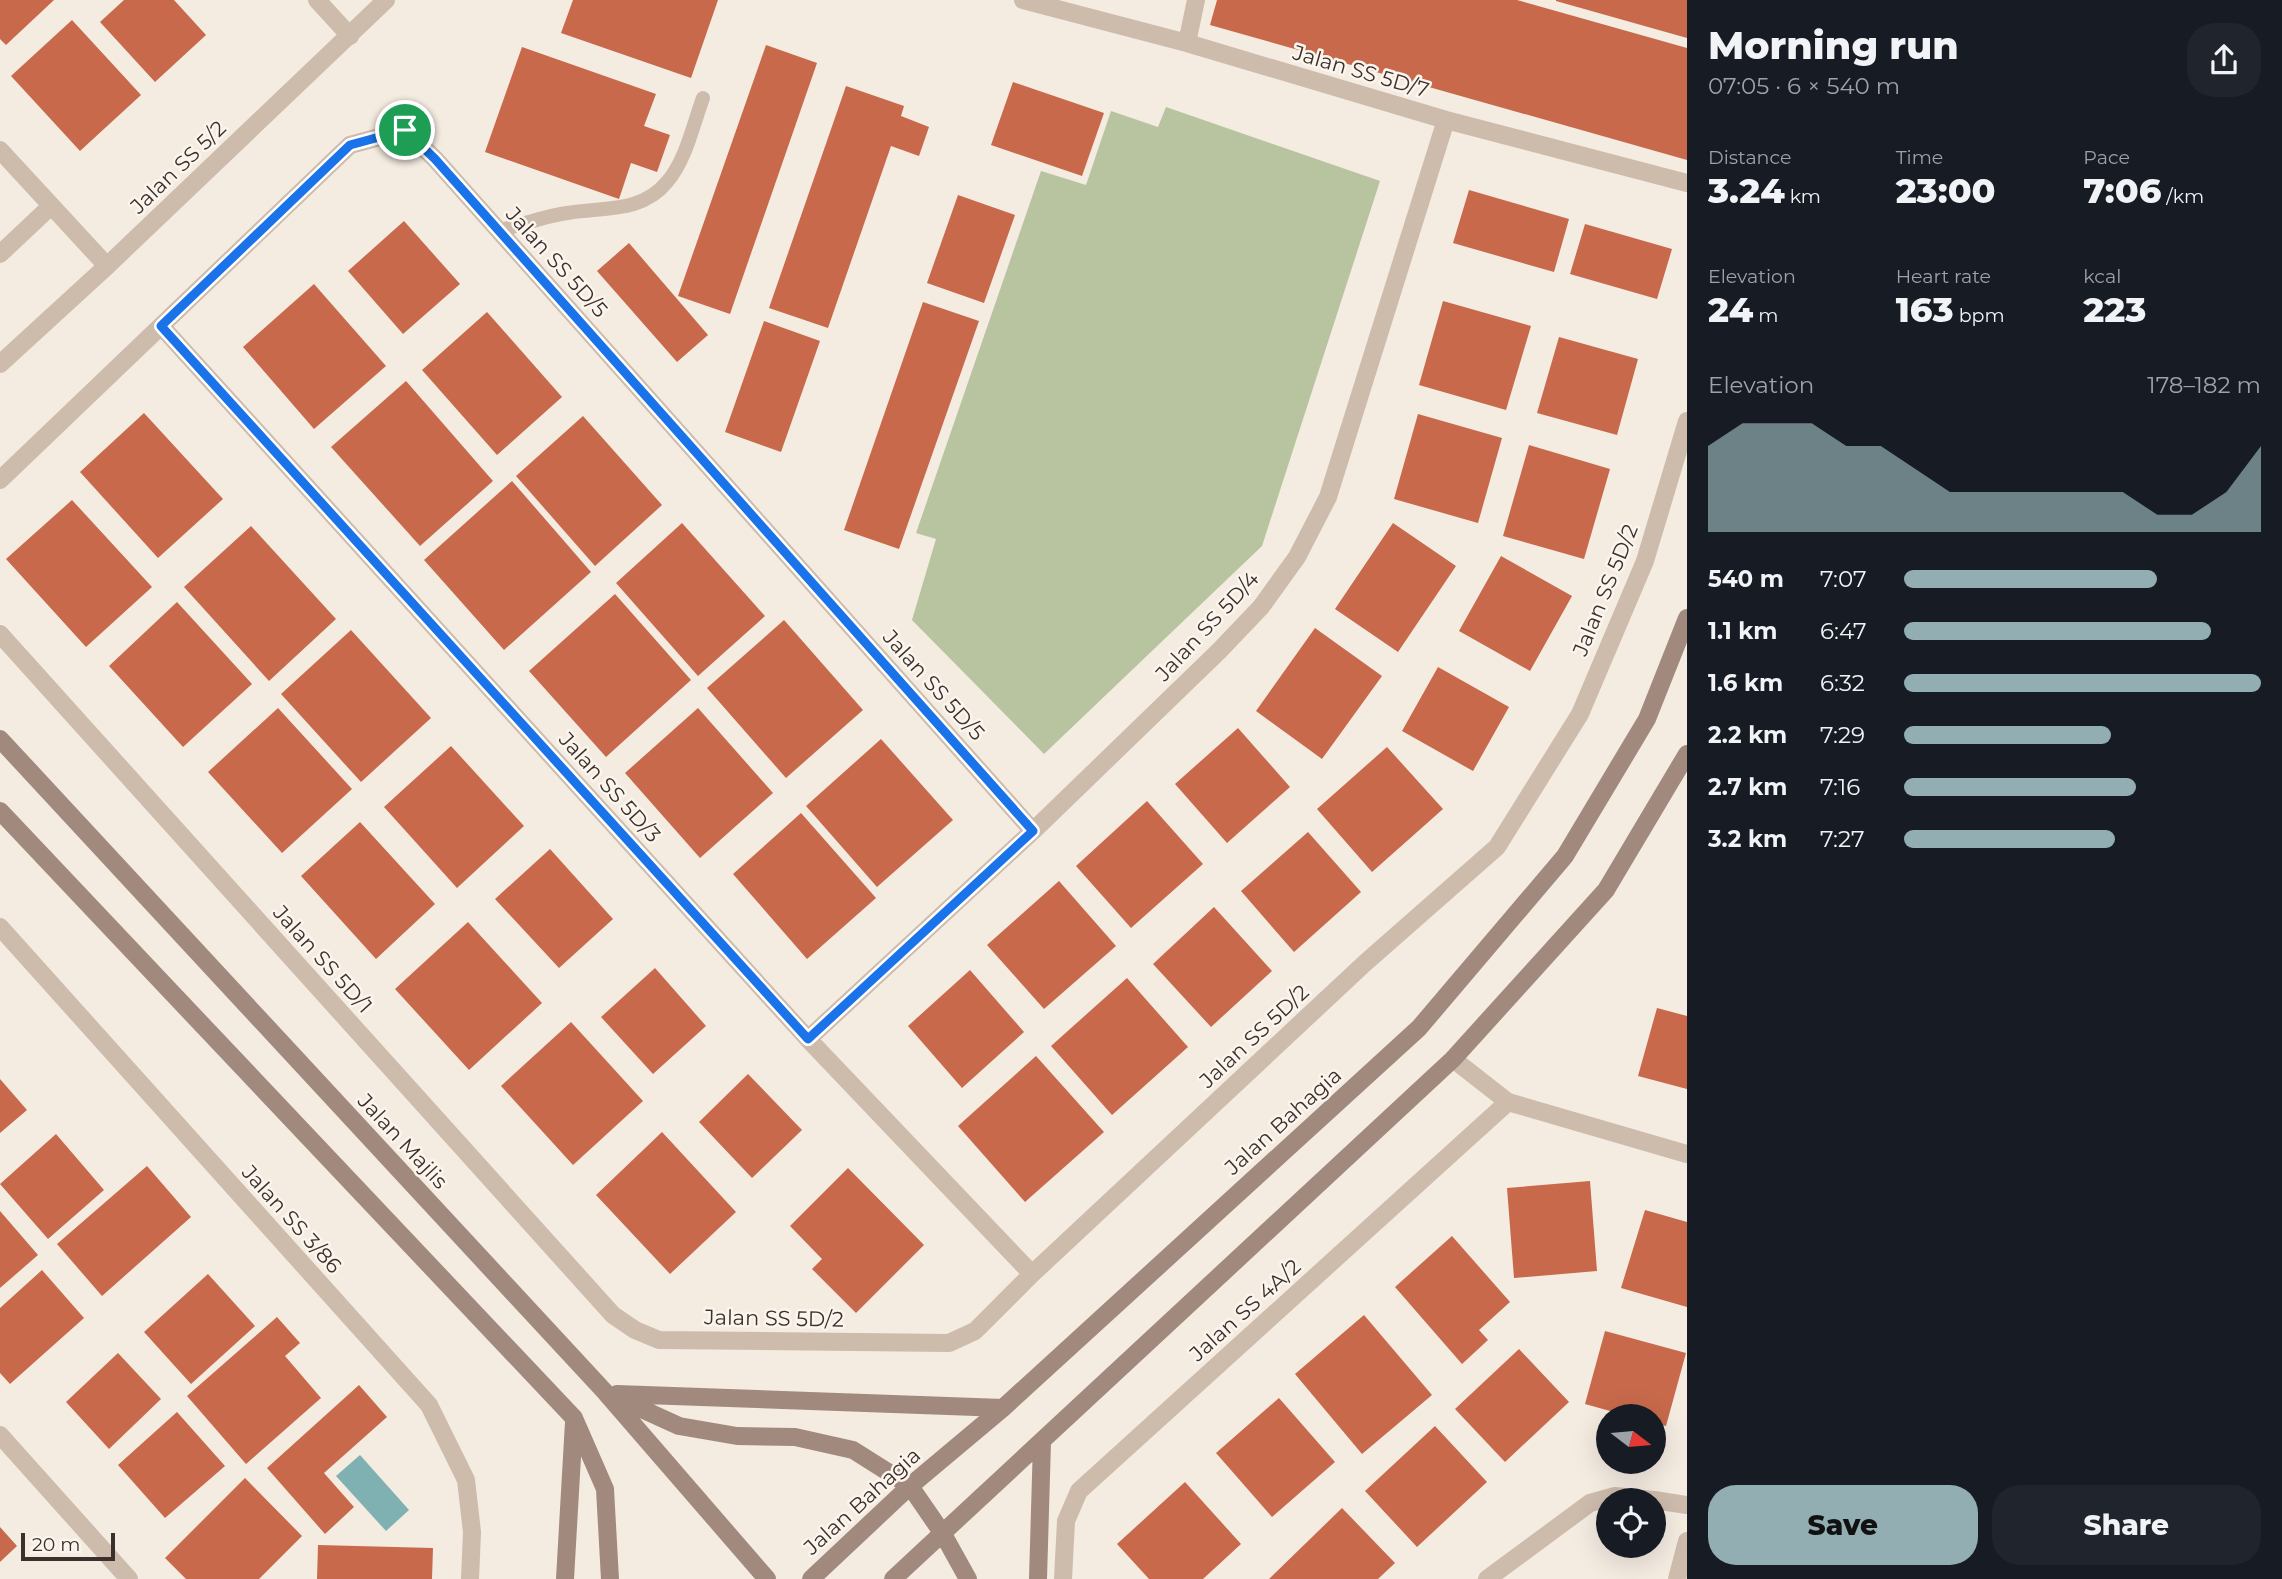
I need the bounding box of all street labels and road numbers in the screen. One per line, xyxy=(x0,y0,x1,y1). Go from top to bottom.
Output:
street label: Jalan SS 5D/7 xyxy=(1289,39,1432,102)
street label: Jalan SS 5/2 xyxy=(124,115,231,219)
street label: Jalan SS 5D/5 xyxy=(500,201,613,322)
street label: Jalan SS 5D/2 xyxy=(1567,520,1643,660)
street label: Jalan SS 5D/4 xyxy=(1149,566,1264,687)
street label: Jalan SS 5D/5 xyxy=(877,624,990,745)
street label: Jalan SS 5D/3 xyxy=(553,726,666,847)
street label: Jalan SS 5D/1 xyxy=(268,899,378,1018)
street label: Jalan SS 5D/2 xyxy=(1194,979,1314,1093)
street label: Jalan Bahagia xyxy=(1219,1062,1346,1180)
street label: Jalan Majlis xyxy=(352,1088,453,1194)
street label: Jalan SS 3/86 xyxy=(236,1159,347,1278)
street label: Jalan SS 4A/2 xyxy=(1184,1254,1306,1367)
street label: Jalan SS 5D/2 xyxy=(703,1304,844,1332)
street label: Jalan Bahagia xyxy=(798,1442,925,1560)

